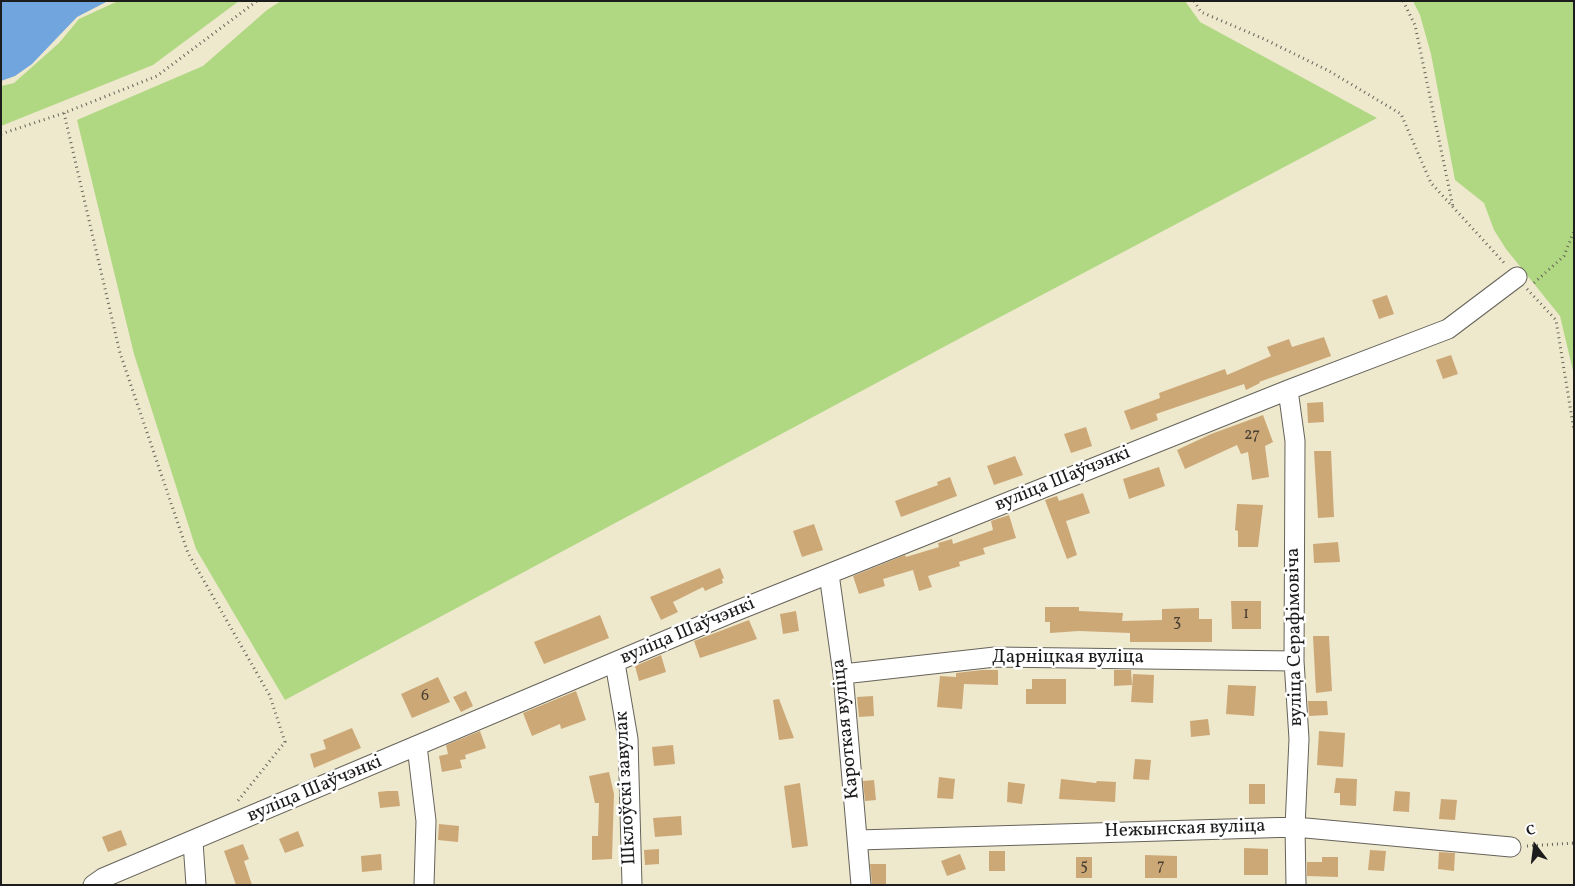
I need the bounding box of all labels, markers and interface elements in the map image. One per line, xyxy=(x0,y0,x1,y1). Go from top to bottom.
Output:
house number: 27 xyxy=(1244,426,1260,446)
street label: вуліца Шаўчэнкі xyxy=(992,442,1134,518)
street label: вуліца Серафімовіча xyxy=(1283,547,1309,727)
street label: вуліца Шаўчэнкі xyxy=(617,593,759,671)
house number: 1 xyxy=(1243,605,1249,625)
house number: 3 xyxy=(1173,613,1181,633)
street label: Дарніцкая вуліца xyxy=(992,648,1144,670)
street label: Кароткая вуліца xyxy=(828,657,866,801)
house number: 6 xyxy=(421,687,429,707)
street label: Шклоўскі завулак xyxy=(612,710,642,866)
street label: вуліца Шаўчэнкі xyxy=(244,751,386,829)
street label: Нежынская вуліца xyxy=(1104,816,1266,844)
north arrow xyxy=(1510,821,1560,871)
text: С xyxy=(1524,821,1538,841)
house number: 5 xyxy=(1080,857,1088,877)
house number: 7 xyxy=(1157,857,1165,877)

